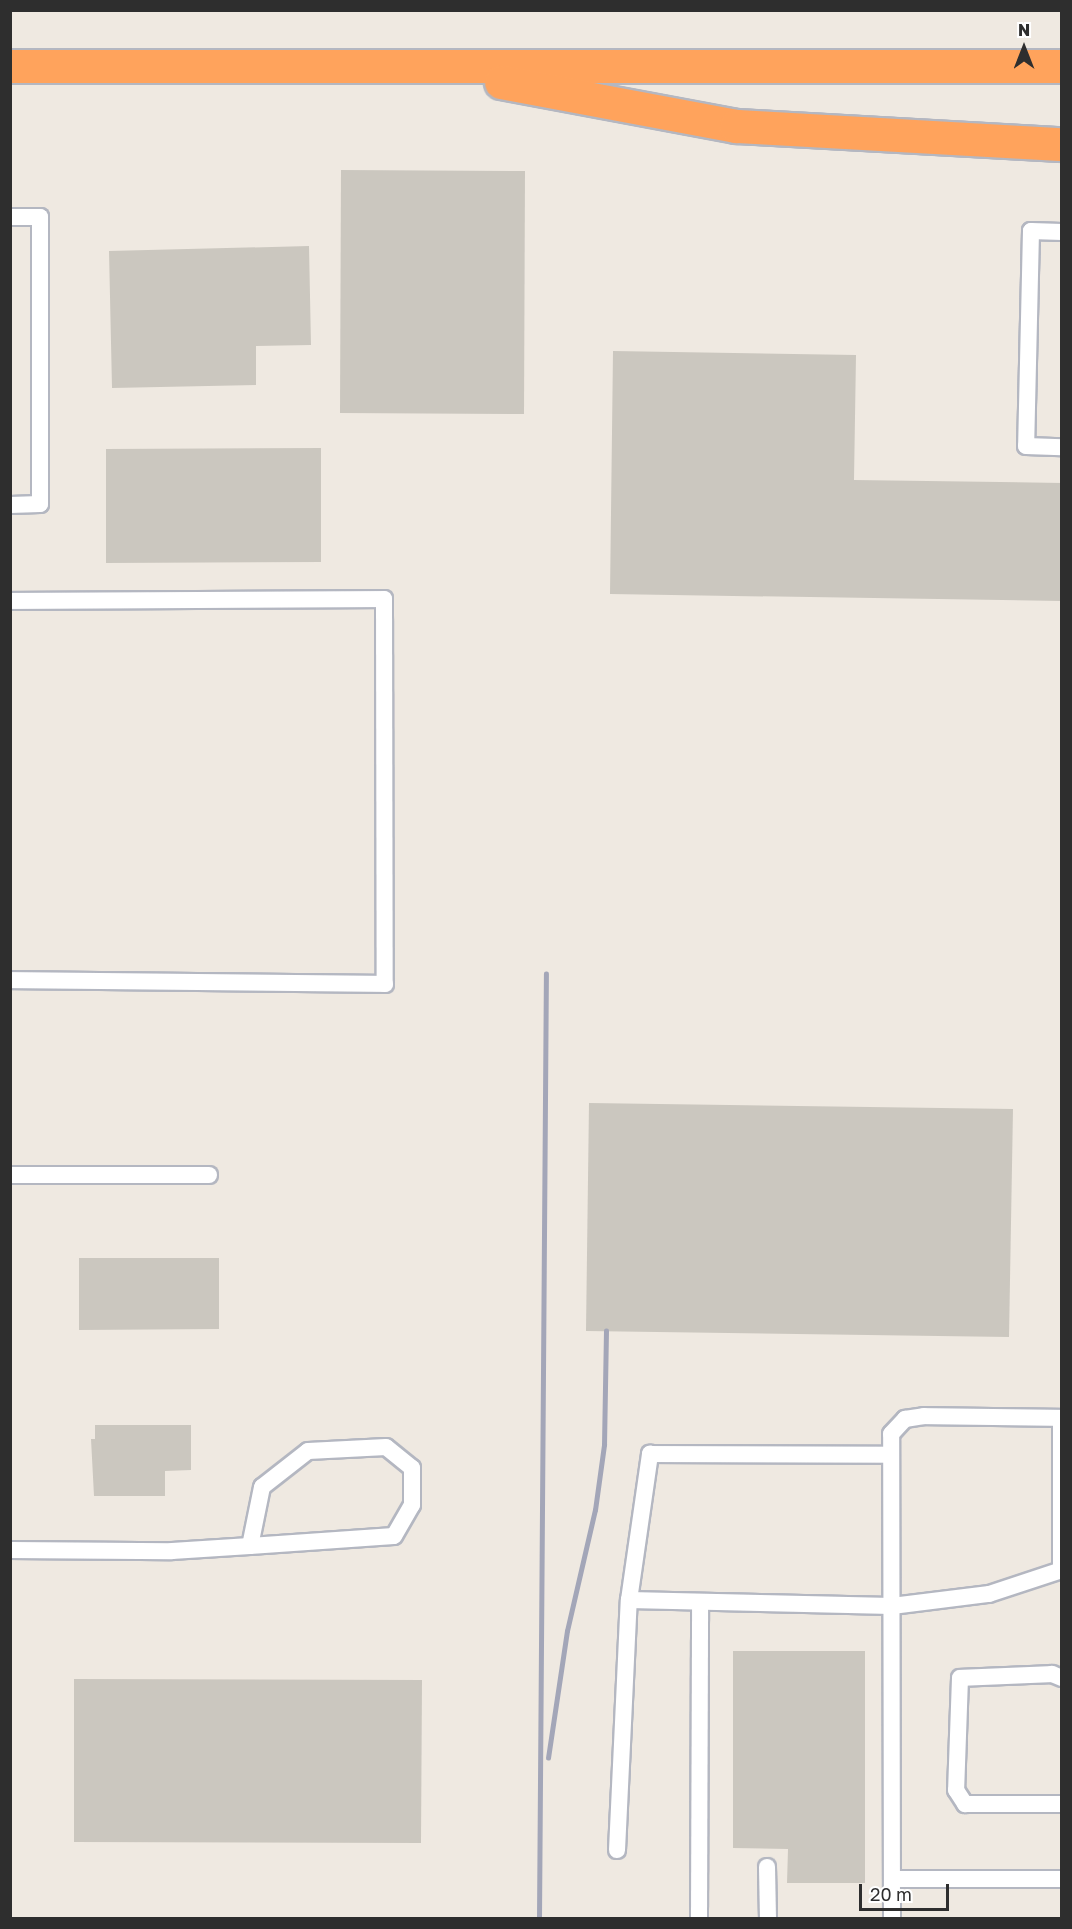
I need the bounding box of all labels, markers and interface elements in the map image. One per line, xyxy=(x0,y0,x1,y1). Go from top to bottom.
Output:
north arrow xyxy=(994,18,1054,78)
text: N xyxy=(1018,20,1030,40)
scale bar xyxy=(862,1872,952,1910)
text: 20 m xyxy=(870,1883,912,1905)

